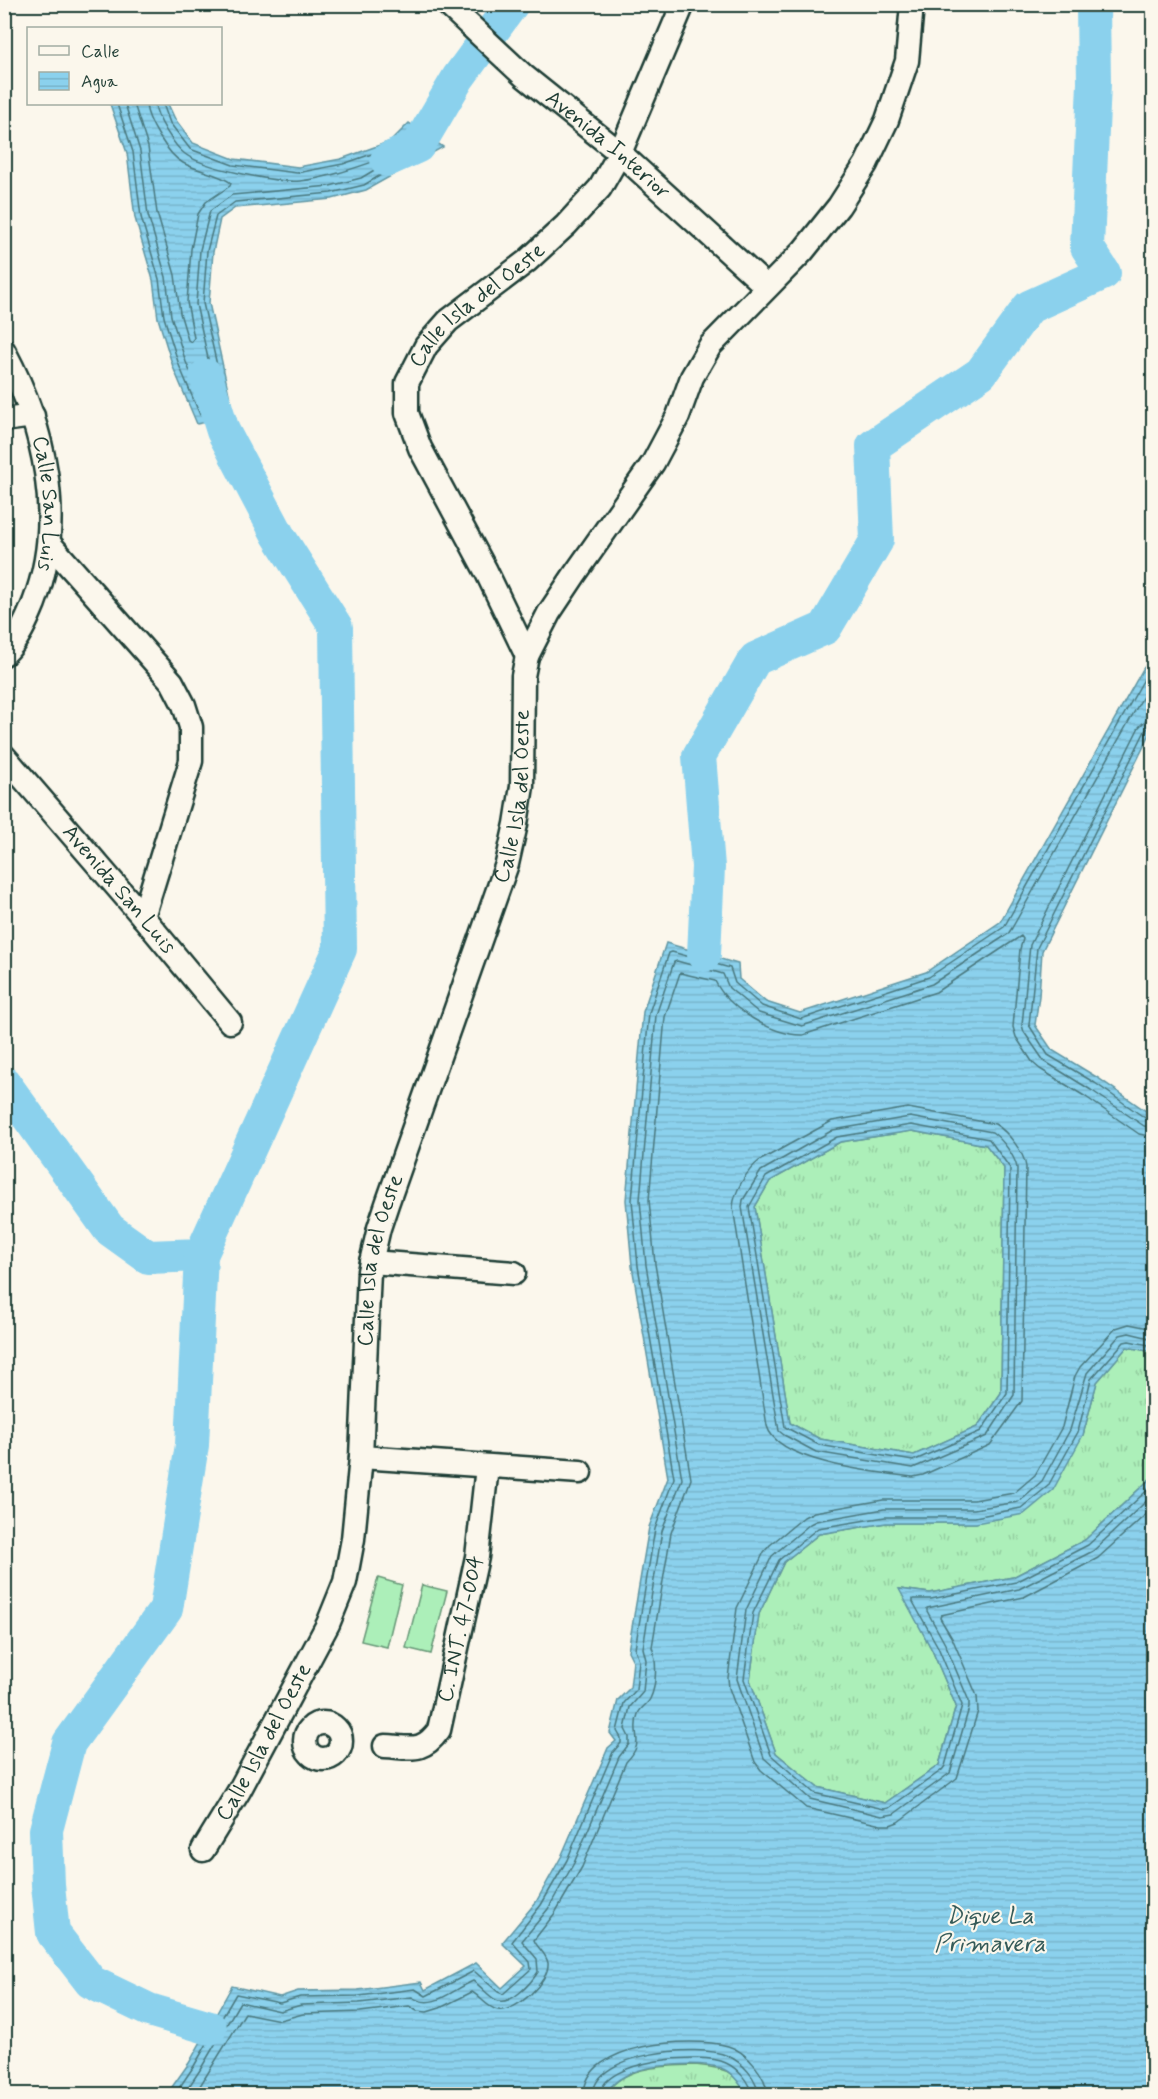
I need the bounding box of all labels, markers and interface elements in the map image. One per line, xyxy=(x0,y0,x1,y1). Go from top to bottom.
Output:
legend xyxy=(27,27,222,105)
text: Calle xyxy=(81,40,120,64)
text: Agua xyxy=(81,70,118,94)
street label: Avenida Interior xyxy=(539,84,676,206)
street label: Calle Isla del Oeste xyxy=(403,237,552,372)
street label: Calle San Luis xyxy=(25,433,64,574)
street label: Calle Isla del Oeste xyxy=(487,709,537,887)
street label: Avenida San Luis xyxy=(56,819,182,960)
street label: Calle Isla del Oeste xyxy=(352,1171,410,1347)
street label: C. INT. 47-004 xyxy=(431,1553,491,1705)
street label: Calle Isla del Oeste xyxy=(210,1658,318,1826)
water label: Dique La Primavera xyxy=(934,1901,1046,1960)

